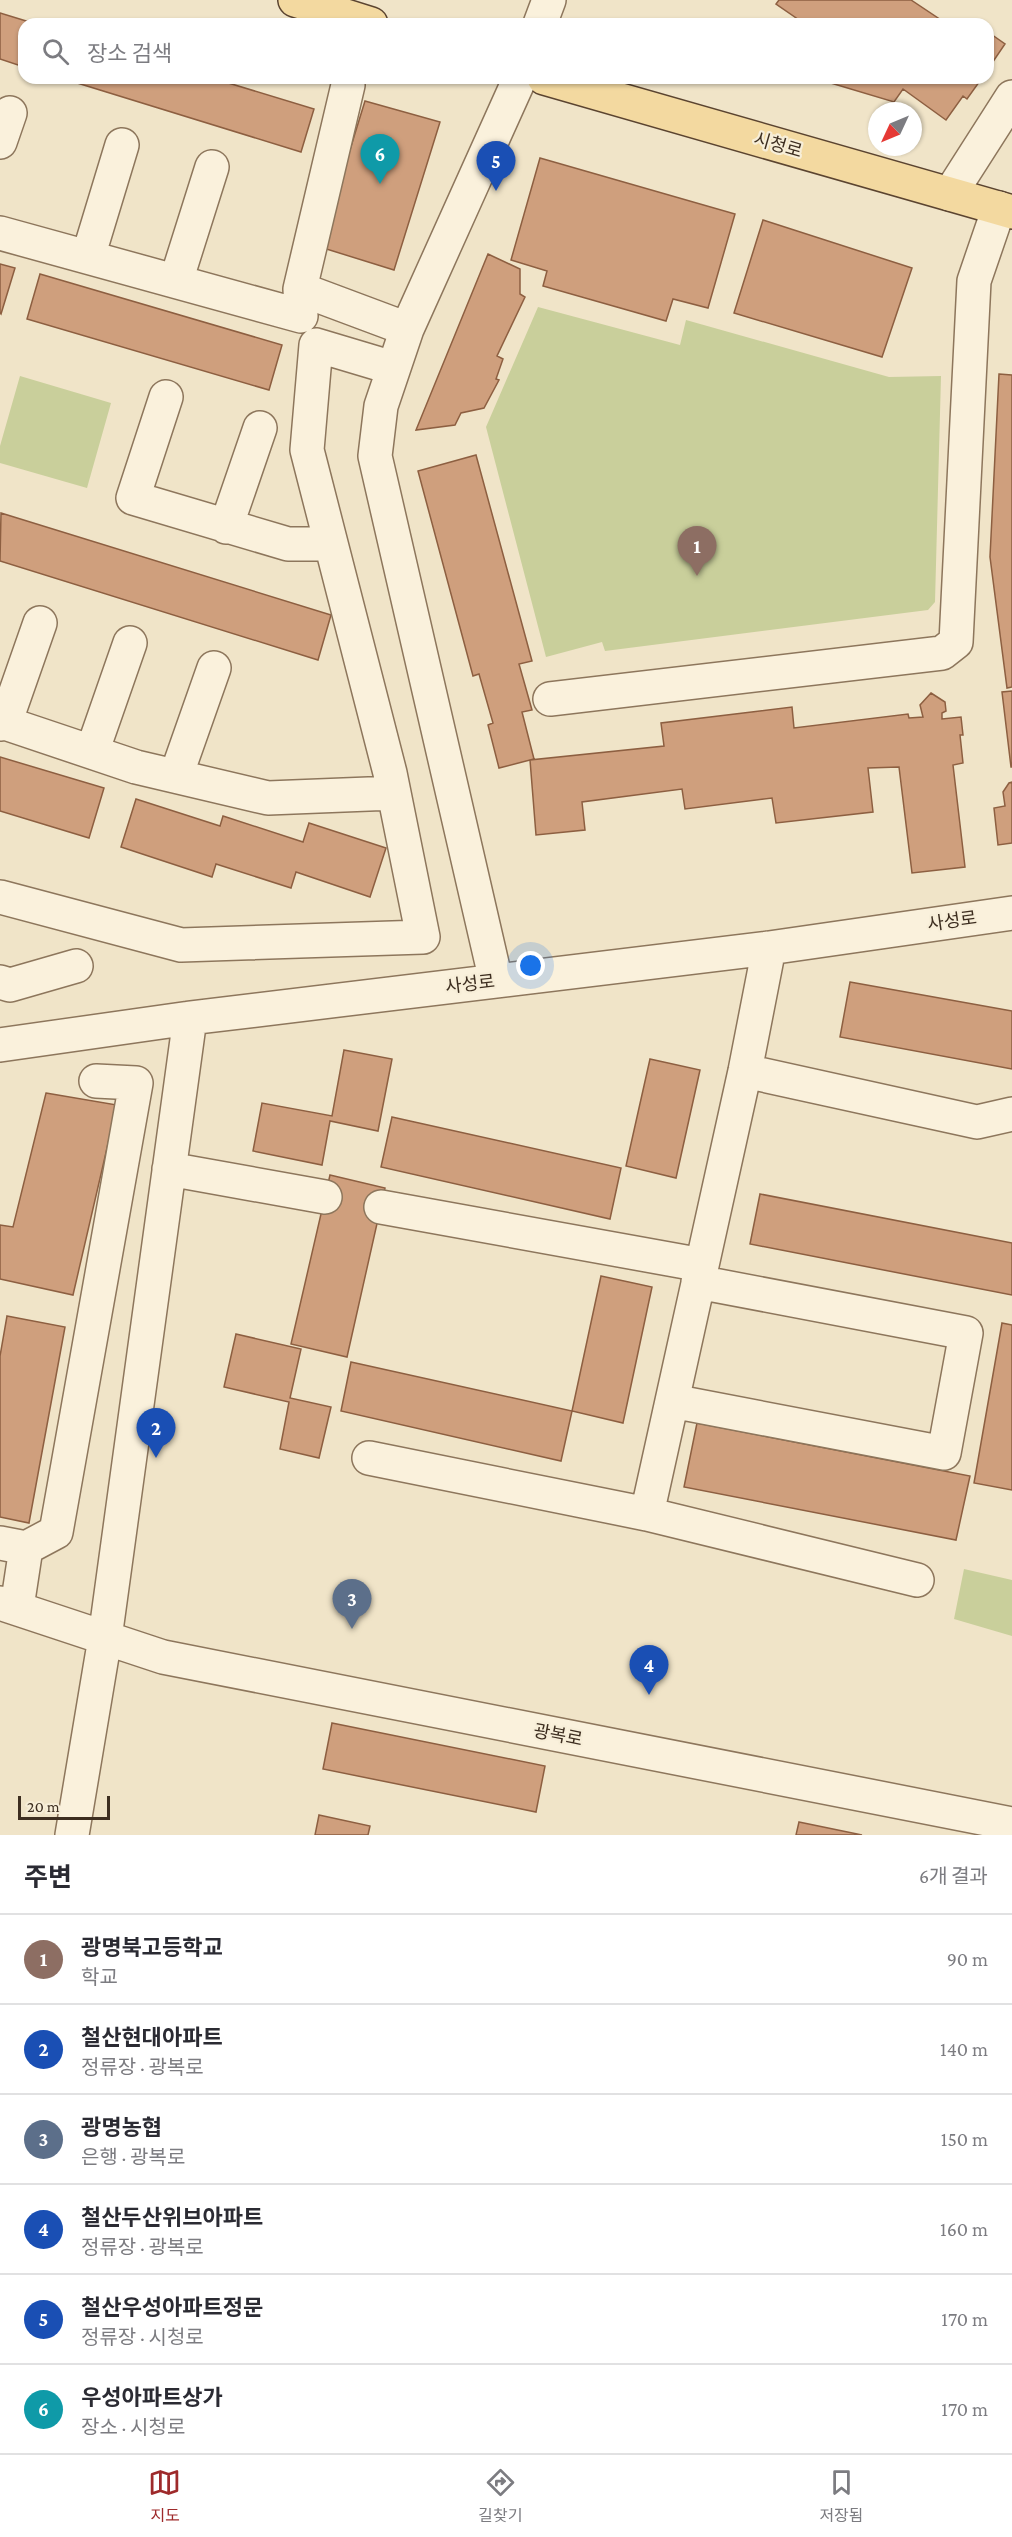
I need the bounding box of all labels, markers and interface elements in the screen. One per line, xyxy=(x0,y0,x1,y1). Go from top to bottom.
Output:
search box xyxy=(18,18,994,84)
icon: search xyxy=(39,35,72,68)
text: 장소 검색 xyxy=(87,41,172,66)
north arrow xyxy=(868,102,922,156)
street label: 시청로 xyxy=(751,129,805,161)
pin: 6 xyxy=(360,134,400,184)
pin: 5 xyxy=(476,142,516,191)
pin: 1 xyxy=(678,526,716,576)
street label: 사성로 xyxy=(926,908,978,934)
your location xyxy=(516,951,545,980)
street label: 사성로 xyxy=(444,971,496,997)
pin: 2 xyxy=(136,1408,176,1458)
pin: 3 xyxy=(332,1580,372,1629)
pin: 4 xyxy=(630,1646,668,1695)
street label: 광복로 xyxy=(532,1720,584,1750)
scale bar xyxy=(18,1793,110,1820)
text: 20 m xyxy=(27,1798,60,1815)
text: 주변 xyxy=(24,1863,72,1892)
text: 6개 결과 xyxy=(919,1865,988,1887)
text: 광명북고등학교 xyxy=(81,1935,223,1960)
text: 1 xyxy=(40,1948,47,1970)
text: 90 m xyxy=(947,1948,988,1970)
text: 학교 xyxy=(81,1966,118,1988)
text: 철산현대아파트 xyxy=(81,2025,223,2050)
text: 2 xyxy=(38,2038,49,2060)
text: 140 m xyxy=(940,2038,988,2060)
text: 정류장 · 광복로 xyxy=(81,2056,204,2078)
text: 광명농협 xyxy=(81,2115,162,2140)
text: 3 xyxy=(39,2128,48,2150)
text: 150 m xyxy=(941,2128,988,2150)
text: 은행 · 광복로 xyxy=(81,2146,185,2168)
text: 철산두산위브아파트 xyxy=(81,2205,263,2230)
text: 4 xyxy=(38,2218,49,2240)
text: 160 m xyxy=(940,2218,988,2240)
text: 정류장 · 광복로 xyxy=(81,2236,204,2258)
text: 철산우성아파트정문 xyxy=(81,2295,263,2320)
text: 5 xyxy=(39,2308,48,2330)
text: 170 m xyxy=(941,2308,988,2330)
text: 정류장 · 시청로 xyxy=(81,2326,204,2348)
text: 우성아파트상가 xyxy=(81,2385,223,2410)
text: 6 xyxy=(38,2398,49,2420)
text: 170 m xyxy=(941,2398,988,2420)
text: 장소 · 시청로 xyxy=(81,2416,185,2438)
tab: 지도 xyxy=(148,2466,181,2526)
tab: 길찾기 xyxy=(478,2466,522,2526)
tab: 저장됨 xyxy=(819,2466,864,2526)

